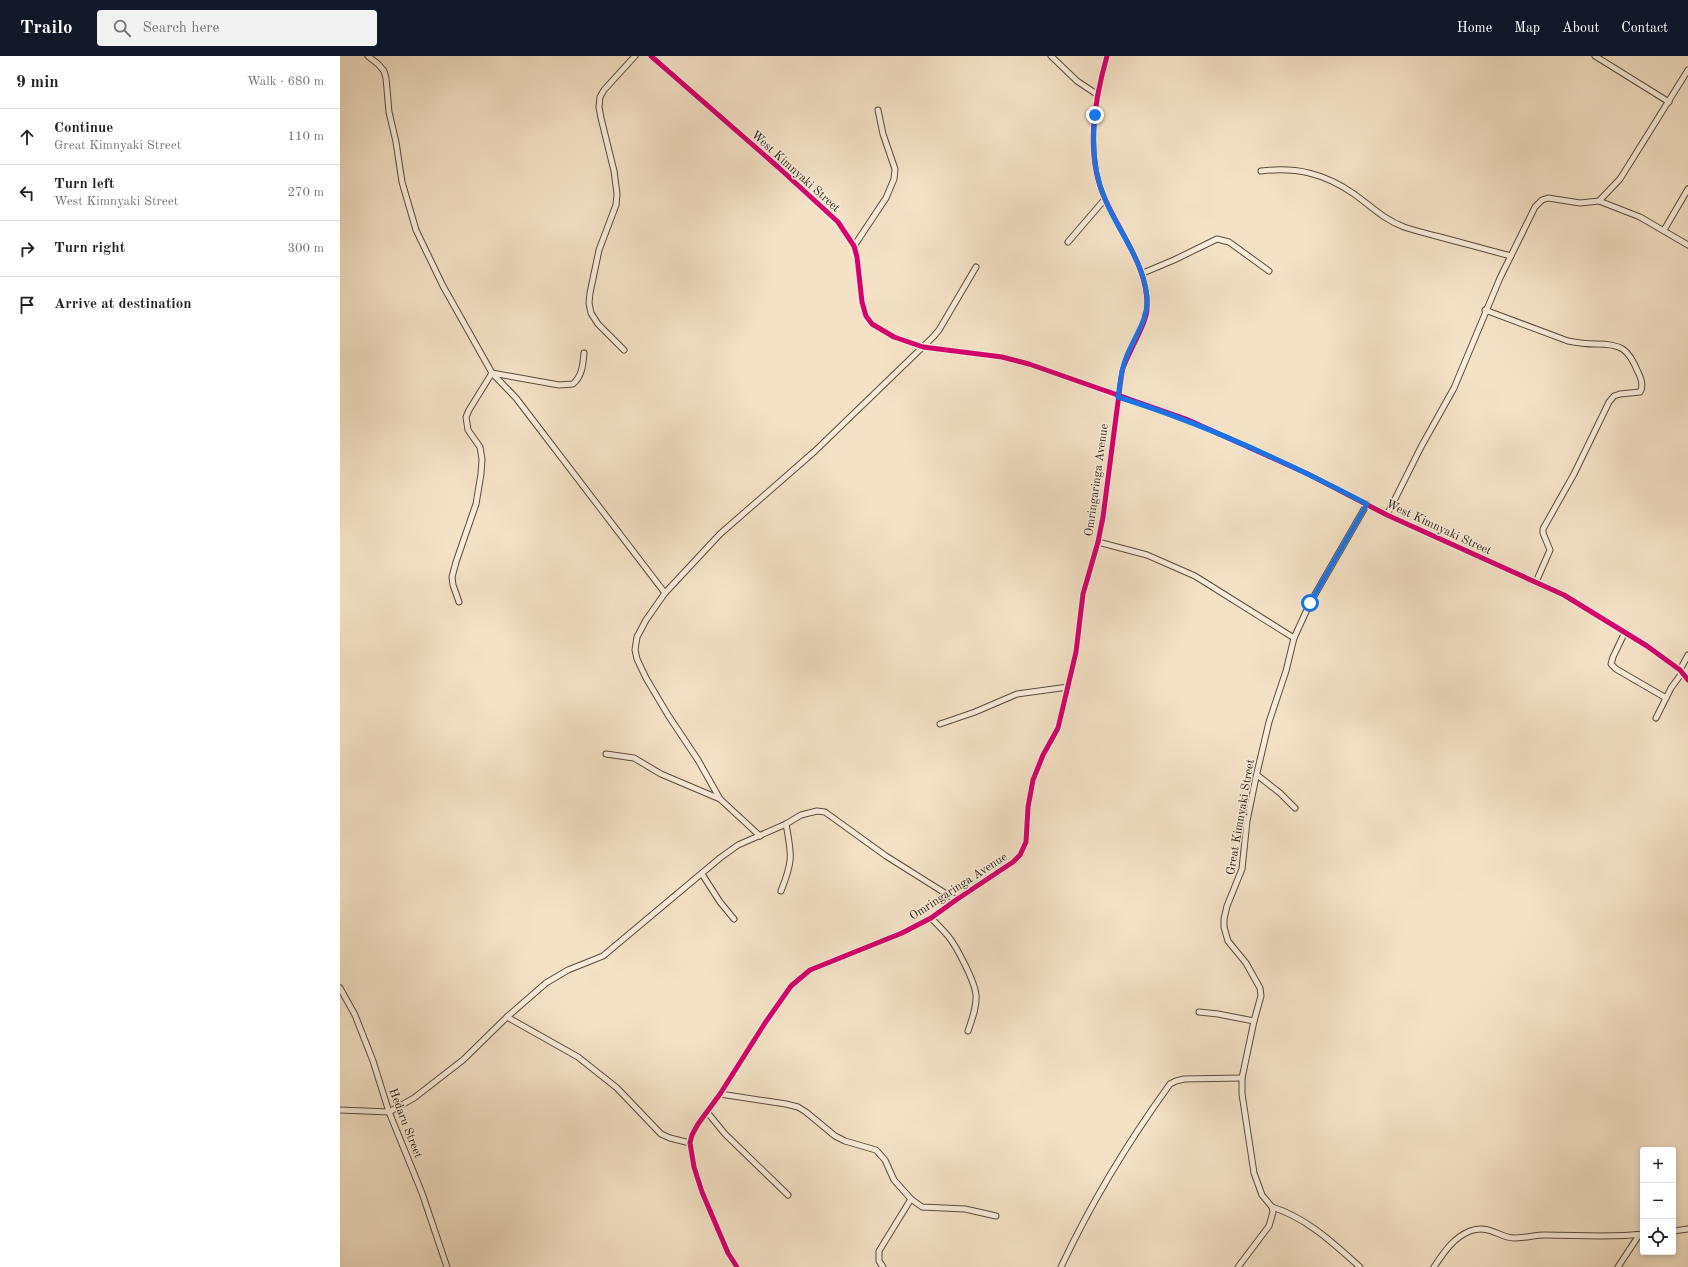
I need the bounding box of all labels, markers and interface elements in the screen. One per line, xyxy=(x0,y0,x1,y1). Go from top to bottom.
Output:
search box xyxy=(97,10,377,46)
icon: search xyxy=(111,17,133,39)
text: Trailo xyxy=(20,19,73,38)
text: Search here xyxy=(143,21,219,36)
text: Home xyxy=(1457,21,1492,35)
text: Map xyxy=(1514,21,1540,35)
text: About xyxy=(1562,21,1599,35)
text: Contact xyxy=(1621,21,1668,35)
text: 9 min xyxy=(16,74,59,91)
text: Walk · 680 m xyxy=(247,75,324,88)
route end xyxy=(1086,106,1104,124)
text: Continue xyxy=(54,121,113,136)
icon: ahead xyxy=(16,126,38,148)
street label: West Kimnyaki Street xyxy=(749,129,842,215)
text: 110 m xyxy=(287,130,324,143)
text: Great Kimnyaki Street xyxy=(54,139,181,152)
text: Turn left xyxy=(54,177,114,192)
icon: left xyxy=(16,182,38,204)
text: 270 m xyxy=(287,186,324,199)
text: West Kimnyaki Street xyxy=(54,195,178,208)
icon: right xyxy=(16,238,38,260)
text: Turn right xyxy=(54,241,125,256)
text: 300 m xyxy=(287,242,324,255)
icon: arrive xyxy=(16,294,38,316)
text: Arrive at destination xyxy=(54,297,192,312)
street label: Omringaringa Avenue xyxy=(1083,423,1111,537)
street label: West Kimnyaki Street xyxy=(1384,498,1493,558)
route start xyxy=(1301,594,1319,612)
street label: Great Kimnyaki Street xyxy=(1225,758,1257,876)
street label: Omringaringa Avenue xyxy=(908,851,1010,923)
street label: Hedaru Street xyxy=(386,1087,424,1160)
map controls xyxy=(1640,1147,1676,1255)
button: + xyxy=(1640,1147,1676,1183)
button: − xyxy=(1640,1183,1676,1219)
button: locate xyxy=(1640,1219,1676,1255)

